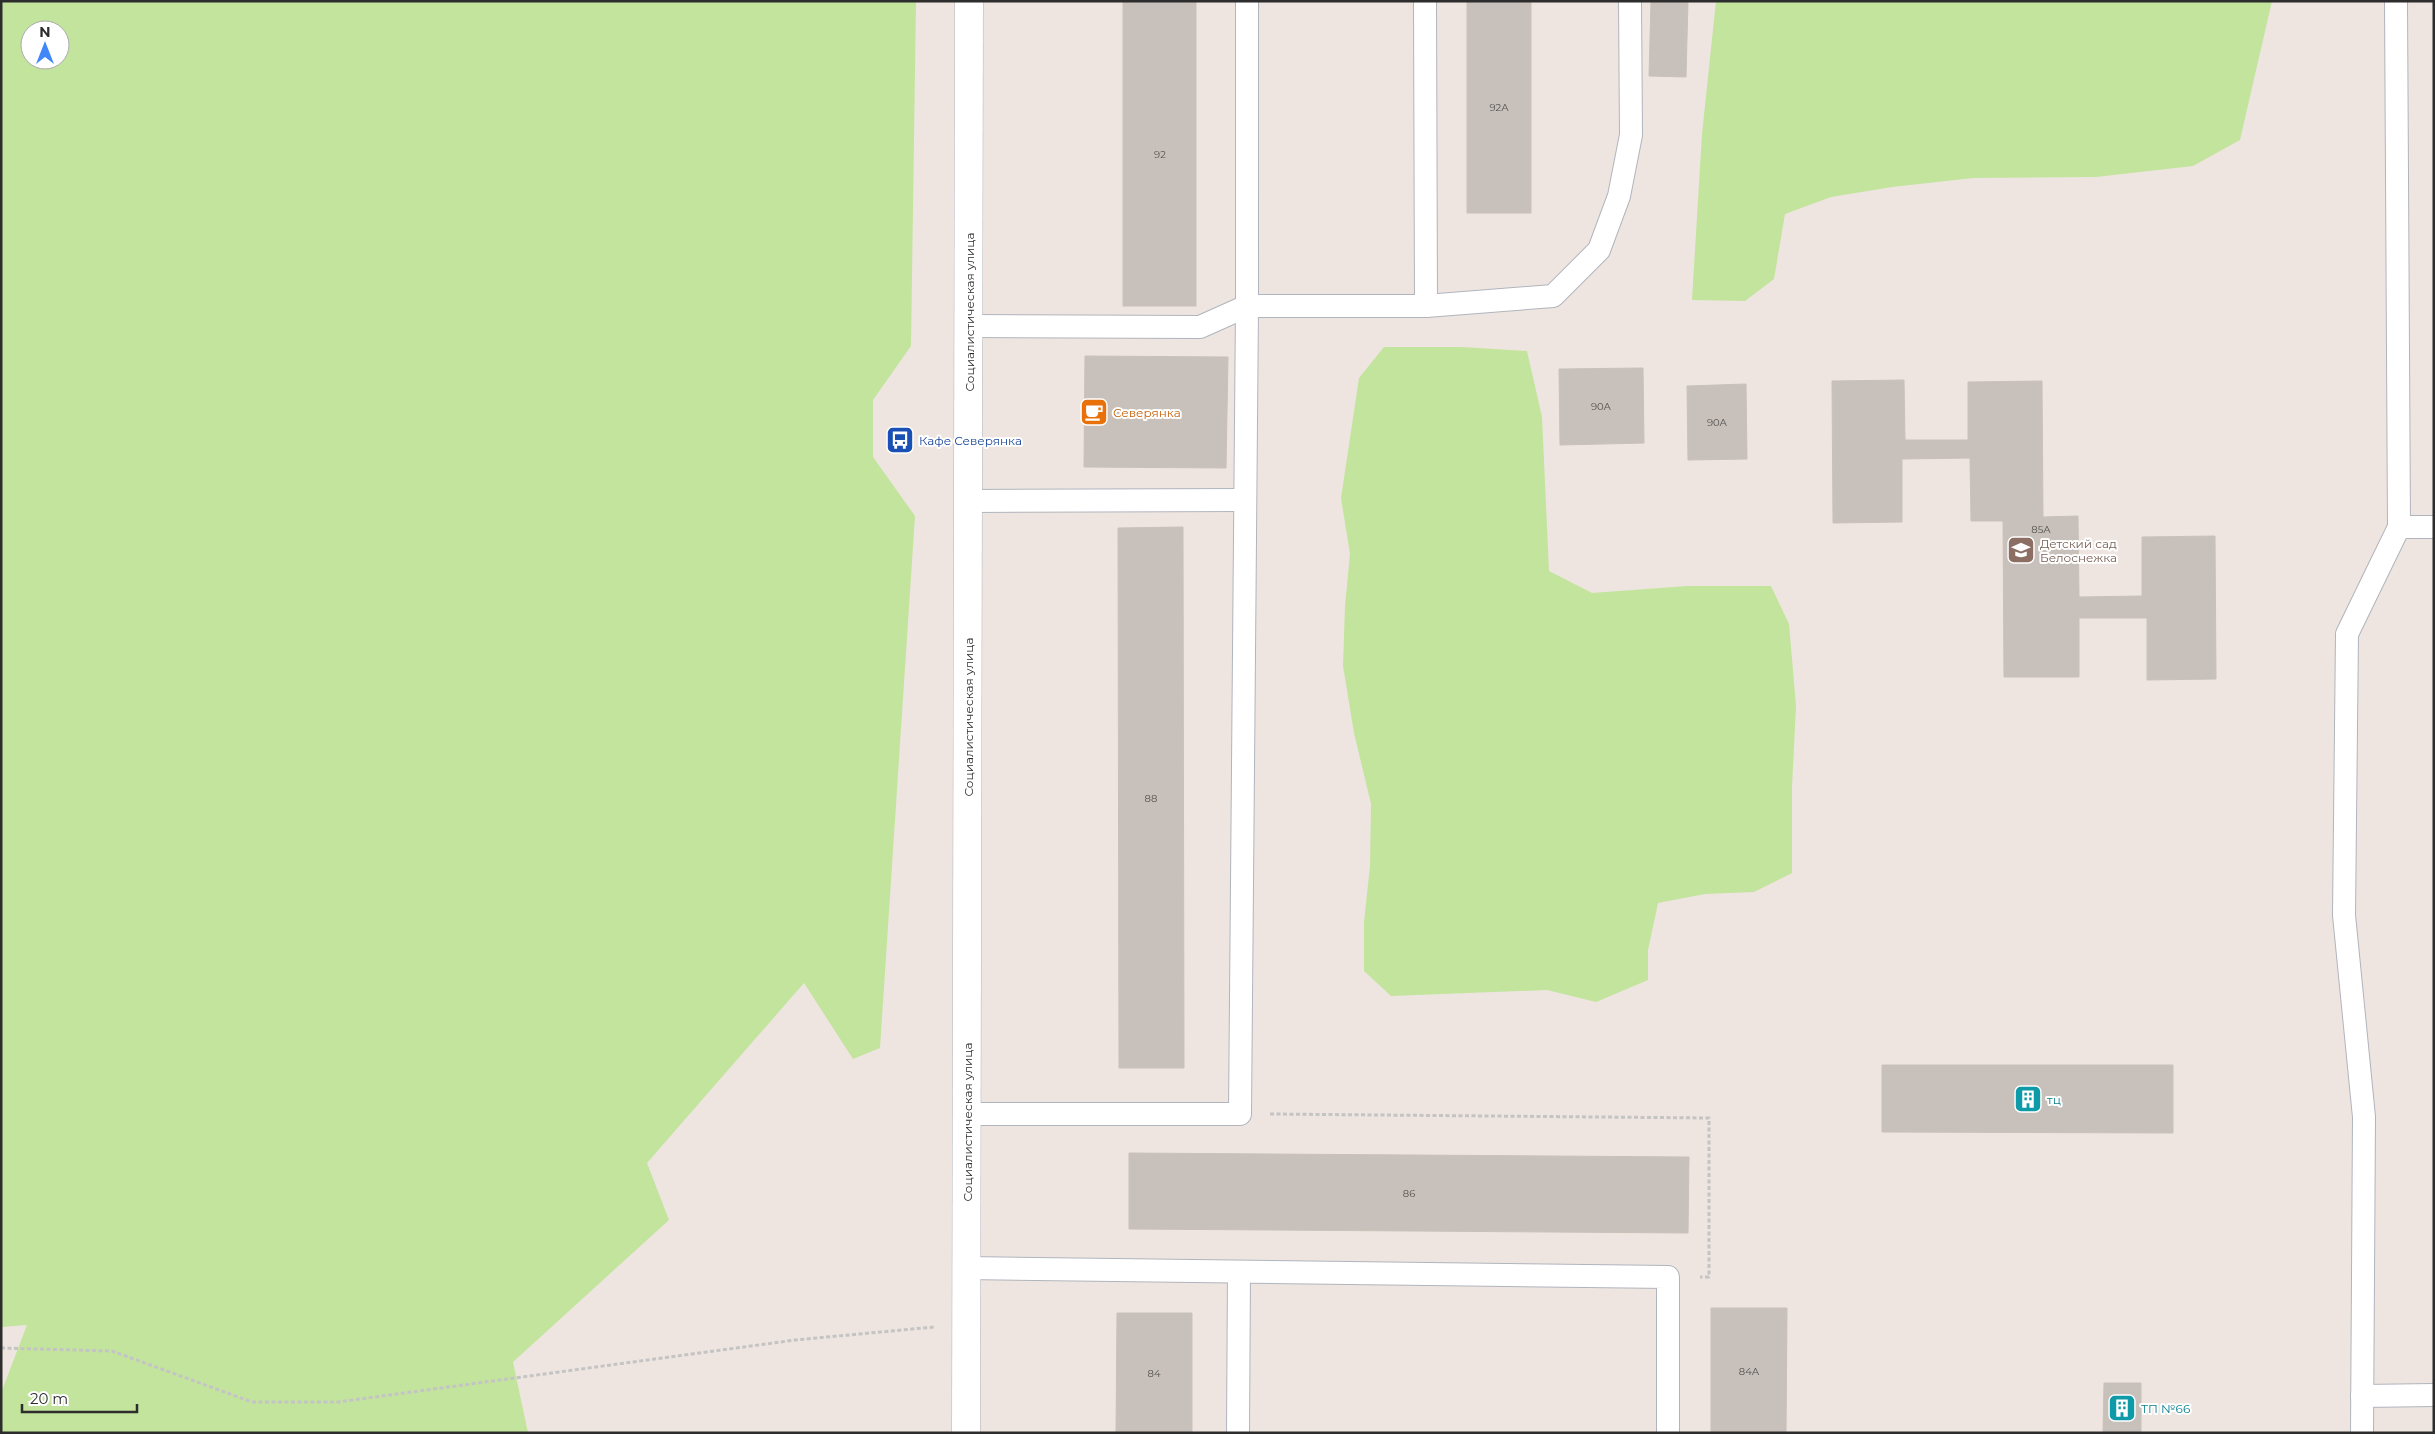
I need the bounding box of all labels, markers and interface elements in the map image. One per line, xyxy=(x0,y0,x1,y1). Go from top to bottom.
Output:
north arrow xyxy=(20,20,70,70)
text: N xyxy=(39,23,51,41)
house number: 92А xyxy=(1489,101,1509,114)
house number: 92 xyxy=(1154,148,1166,161)
street label: Социалистическая улица xyxy=(962,233,977,391)
cafe icon: Северянка xyxy=(1079,397,1109,427)
house number: 90А xyxy=(1591,400,1612,413)
place label: Северянка xyxy=(1113,405,1181,420)
house number: 90А xyxy=(1707,416,1728,429)
bus stop icon: Кафе Северянка xyxy=(885,425,915,455)
place label: Кафе Северянка xyxy=(919,433,1022,448)
house number: 85А xyxy=(2031,523,2051,536)
school or university icon: Детский сад Белоснежка xyxy=(2006,535,2036,565)
place label: Детский сад Белоснежка xyxy=(2040,536,2117,565)
street label: Социалистическая улица xyxy=(961,638,976,796)
house number: 88 xyxy=(1145,792,1157,805)
street label: Социалистическая улица xyxy=(960,1043,975,1201)
building icon: тц xyxy=(2013,1084,2043,1114)
place label: тц xyxy=(2047,1092,2061,1107)
house number: 86 xyxy=(1403,1187,1415,1200)
house number: 84А xyxy=(1739,1365,1760,1378)
house number: 84 xyxy=(1148,1367,1161,1380)
scale bar xyxy=(22,1382,138,1414)
text: 20 m xyxy=(30,1389,68,1408)
building icon: ТП №66 xyxy=(2107,1393,2137,1423)
place label: ТП №66 xyxy=(2141,1401,2190,1416)

